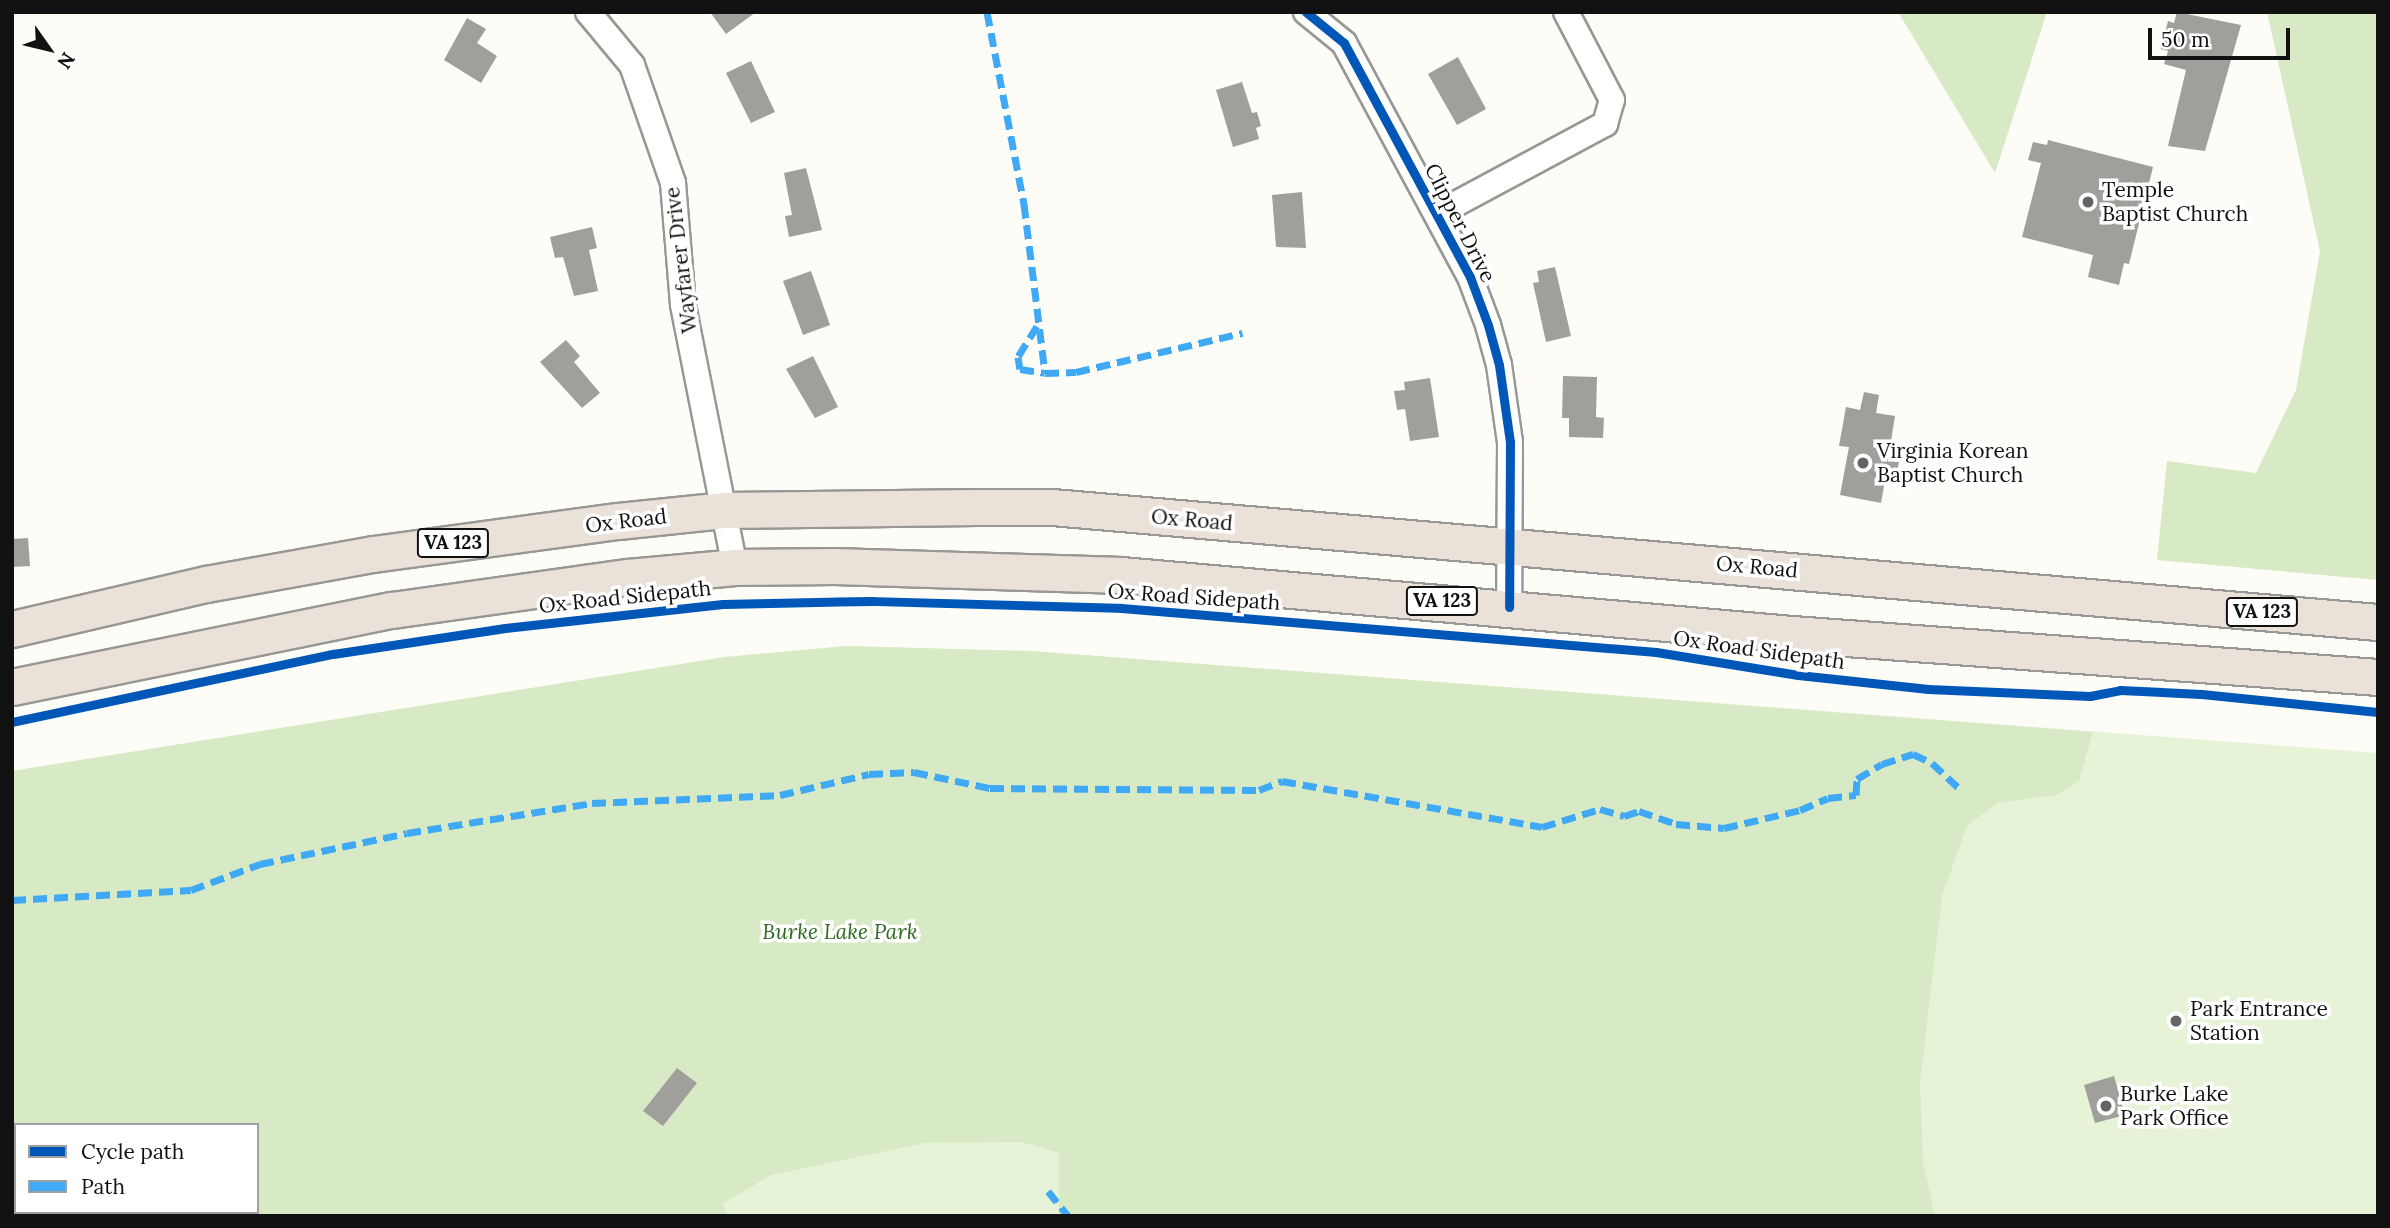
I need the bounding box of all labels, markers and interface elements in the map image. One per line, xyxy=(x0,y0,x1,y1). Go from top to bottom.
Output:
north arrow xyxy=(14,14,84,84)
scale bar xyxy=(2152,14,2294,58)
text: 50 m xyxy=(2161,26,2210,53)
text: N xyxy=(52,48,80,74)
street label: Clipper Drive xyxy=(1419,159,1501,287)
place label: Temple Baptist Church xyxy=(2102,177,2248,227)
street label: Wayfarer Drive xyxy=(660,185,702,335)
marker: Temple Baptist Church xyxy=(2080,194,2096,210)
place label: Virginia Korean Baptist Church xyxy=(1877,438,2028,488)
marker: Virginia Korean Baptist Church xyxy=(1855,455,1871,471)
street label: Ox Road xyxy=(584,504,668,538)
street label: Ox Road xyxy=(1150,504,1234,536)
road number: VA 123 xyxy=(416,528,490,558)
street label: Ox Road xyxy=(1715,551,1799,583)
street label: Ox Road Sidepath xyxy=(538,575,712,619)
street label: Ox Road Sidepath xyxy=(1107,578,1281,616)
road number: VA 123 xyxy=(1405,586,1479,616)
road number: VA 123 xyxy=(2225,596,2299,628)
street label: Ox Road Sidepath xyxy=(1672,625,1846,675)
park label: Burke Lake Park xyxy=(762,919,918,945)
place label: Park Entrance Station xyxy=(2190,996,2328,1046)
marker: Park Entrance Station xyxy=(2168,1013,2184,1029)
place label: Burke Lake Park Office xyxy=(2120,1081,2229,1131)
marker: Burke Lake Park Office xyxy=(2098,1098,2114,1114)
legend xyxy=(14,1123,259,1214)
text: Cycle path xyxy=(81,1138,184,1165)
text: Path xyxy=(81,1173,125,1200)

